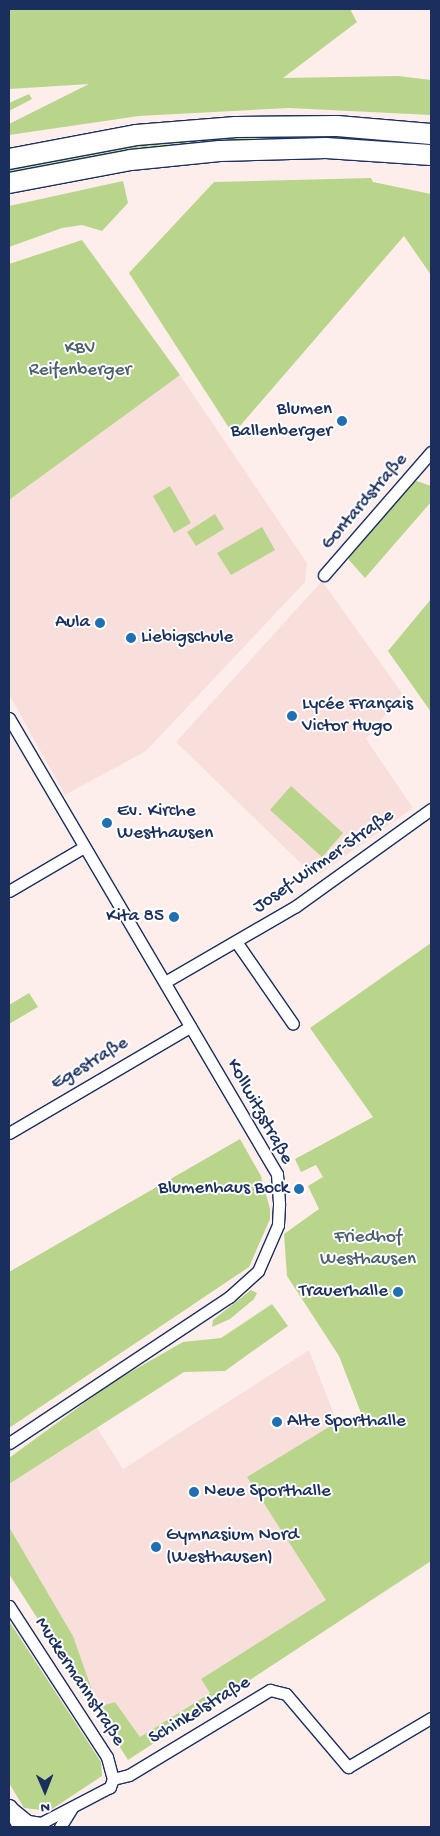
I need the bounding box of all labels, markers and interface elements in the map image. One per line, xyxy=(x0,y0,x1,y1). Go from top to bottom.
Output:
park label: KBV Reifenberger xyxy=(29,338,131,382)
place label: Blumen Ballenberger xyxy=(231,399,332,443)
marker: Blumen Ballenberger xyxy=(336,415,348,427)
street label: Gontardstraße xyxy=(317,449,413,555)
place label: Aula xyxy=(55,612,90,634)
marker: Aula xyxy=(94,617,106,629)
place label: Liebigschule xyxy=(141,627,233,649)
marker: Liebigschule xyxy=(125,632,137,644)
place label: Lycée Français Victor Hugo xyxy=(302,694,413,738)
marker: Lycée Français Victor Hugo xyxy=(286,710,298,722)
place label: Ev. Kirche Westhausen xyxy=(117,801,213,845)
street label: Josef-Wirmer-Straße xyxy=(249,805,399,919)
marker: Ev. Kirche Westhausen xyxy=(101,817,113,829)
place label: Kita 85 xyxy=(106,906,164,928)
marker: Kita 85 xyxy=(168,911,180,923)
street label: Egestraße xyxy=(47,1032,133,1096)
street label: Kollwitzstraße xyxy=(221,1055,297,1169)
place label: Blumenhaus Bock xyxy=(158,1178,289,1200)
marker: Blumenhaus Bock xyxy=(293,1183,305,1195)
park label: Friedhof Westhausen xyxy=(320,1227,416,1271)
place label: Trauerhalle xyxy=(299,1281,388,1303)
marker: Trauerhalle xyxy=(392,1286,404,1298)
place label: Alte Sporthalle xyxy=(287,1411,406,1433)
marker: Alte Sporthalle xyxy=(271,1416,283,1428)
place label: Neue Sporthalle xyxy=(204,1481,331,1503)
marker: Neue Sporthalle xyxy=(188,1486,200,1498)
place label: Gymnasium Nord (Westhausen) xyxy=(166,1525,299,1569)
marker: Gymnasium Nord (Westhausen) xyxy=(150,1541,162,1553)
street label: Muckermannstraße xyxy=(29,1613,129,1751)
street label: Schinkelstraße xyxy=(145,1672,255,1750)
north arrow xyxy=(20,1766,70,1816)
text: N xyxy=(41,1798,50,1815)

